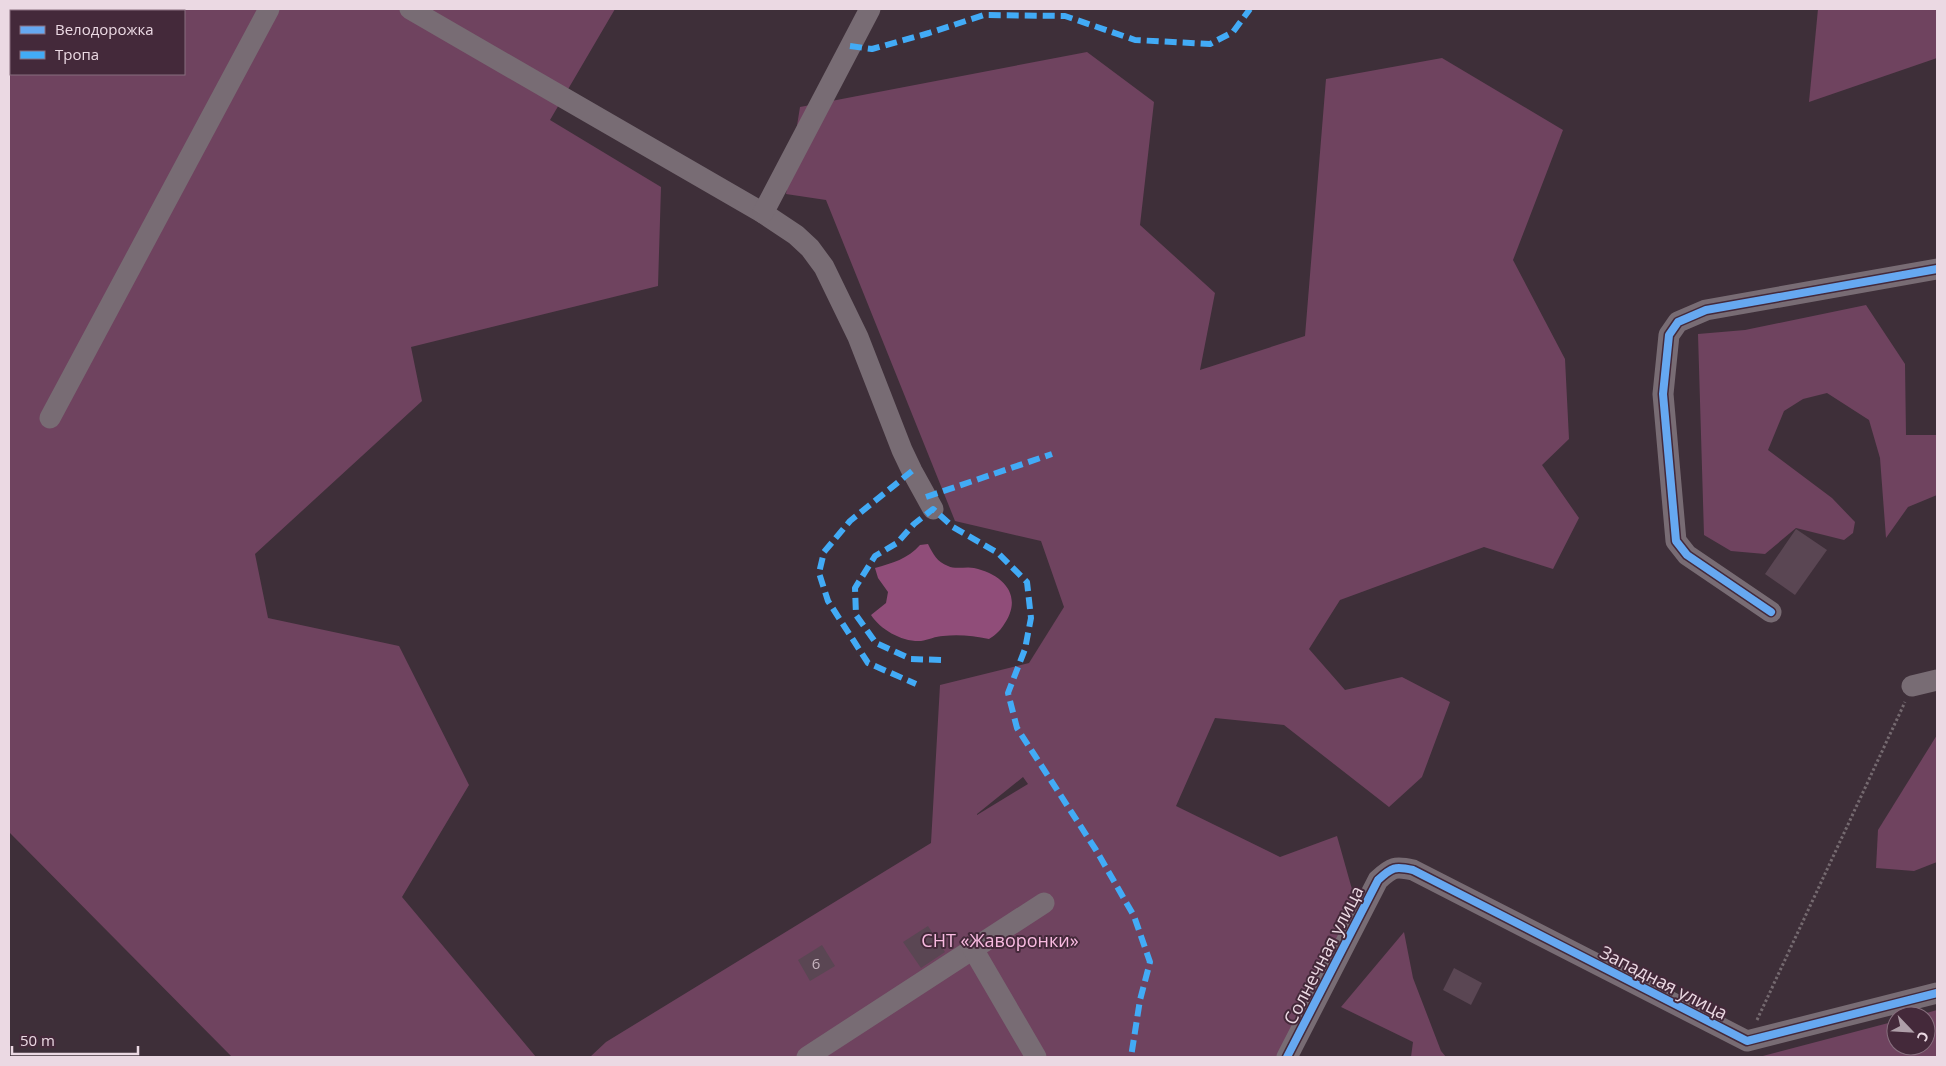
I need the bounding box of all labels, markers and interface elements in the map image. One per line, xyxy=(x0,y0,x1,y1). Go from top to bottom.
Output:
legend xyxy=(10,10,185,75)
text: Велодорожка xyxy=(55,19,154,39)
text: Тропа xyxy=(55,44,99,64)
street label: Солнечная улица xyxy=(1278,881,1368,1029)
park label: СНТ «Жаворонки» xyxy=(921,928,1079,952)
street label: Западная улица xyxy=(1596,940,1732,1024)
house number: 6 xyxy=(812,953,820,973)
north arrow xyxy=(1886,1006,1936,1056)
scale bar xyxy=(12,1024,139,1056)
text: С xyxy=(1913,1029,1934,1045)
text: 50 m xyxy=(20,1030,55,1050)

